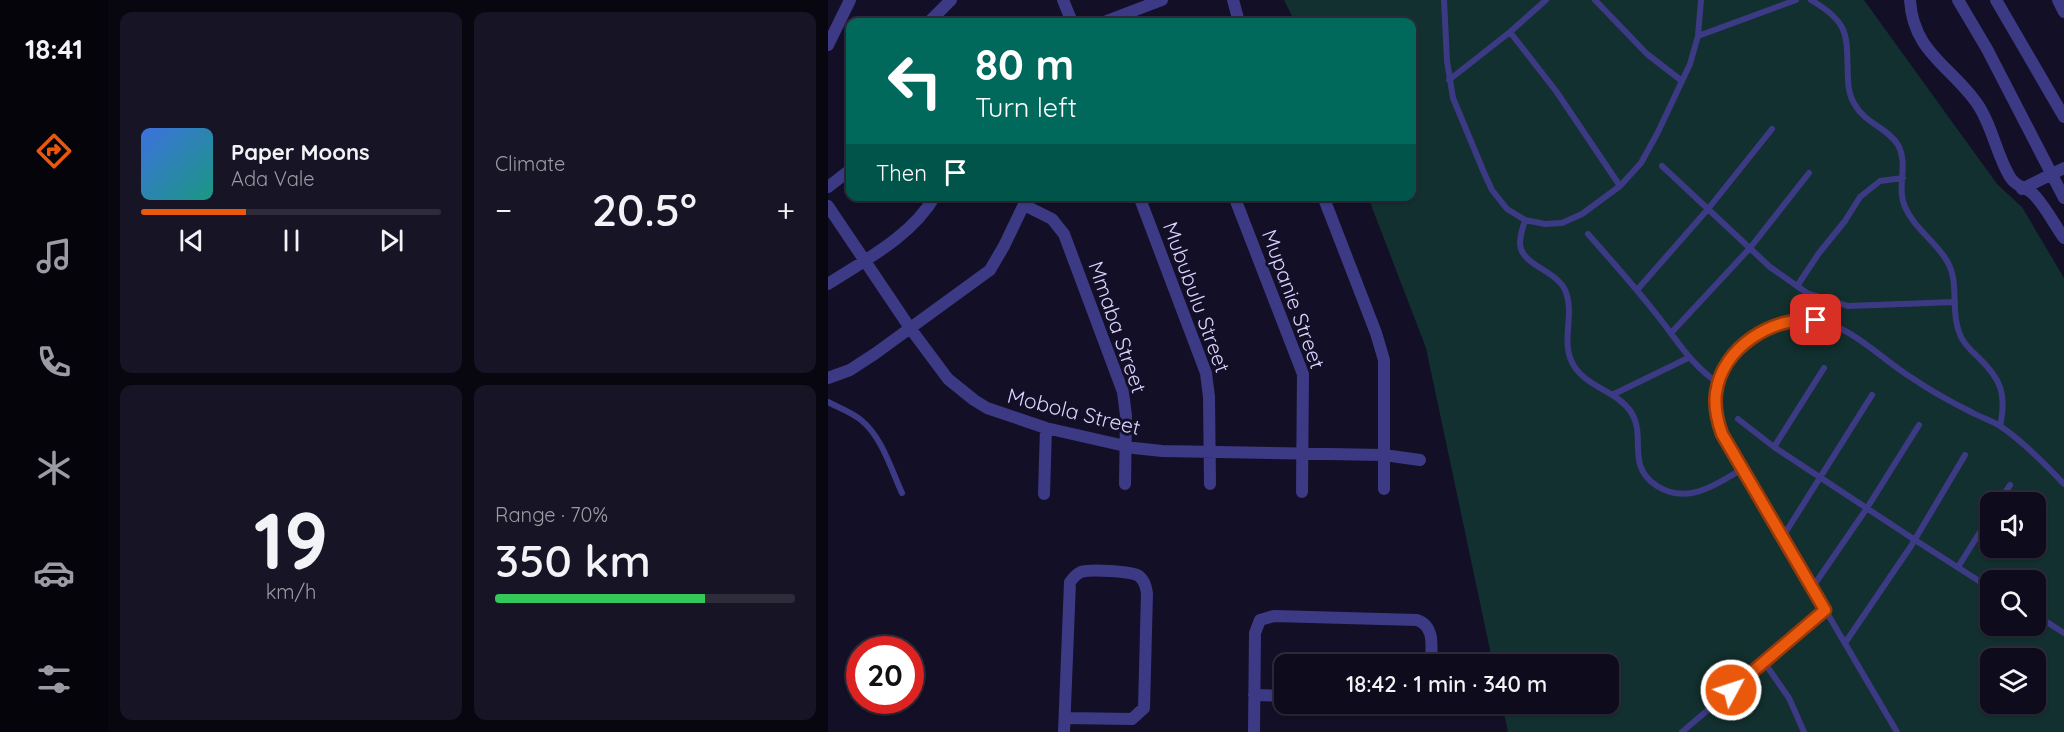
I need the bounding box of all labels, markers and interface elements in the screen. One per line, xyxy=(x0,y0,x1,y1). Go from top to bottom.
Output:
text: 18:41 xyxy=(25,32,83,66)
text: 80 m xyxy=(975,38,1074,91)
icon: left xyxy=(876,42,954,120)
text: Turn left xyxy=(975,90,1077,124)
icon: directions xyxy=(33,130,75,172)
text: Paper Moons xyxy=(231,138,370,166)
text: Climate xyxy=(495,151,565,176)
icon: arrive xyxy=(939,156,972,189)
text: Then xyxy=(876,159,927,187)
text: Ada Vale xyxy=(231,166,315,191)
text: 20.5° xyxy=(592,181,697,237)
text: − xyxy=(495,189,512,230)
text: + xyxy=(776,189,795,230)
street label: Mububulu Street xyxy=(1158,218,1236,376)
icon: previous xyxy=(175,224,208,257)
icon: pause xyxy=(275,224,308,257)
icon: next xyxy=(375,224,408,257)
street label: Mupanie Street xyxy=(1257,226,1331,372)
icon: music xyxy=(33,235,75,277)
street label: Mmaba Street xyxy=(1083,258,1153,396)
pin xyxy=(1790,294,1841,345)
icon: arrive xyxy=(1799,303,1832,336)
icon: phone xyxy=(33,341,75,383)
street label: Mobola Street xyxy=(1005,382,1143,440)
icon: climate xyxy=(33,447,75,489)
text: 19 xyxy=(254,491,328,589)
map controls xyxy=(1980,492,2046,714)
button: sound xyxy=(1980,492,2046,558)
text: Range · 70% xyxy=(495,502,608,527)
text: 350 km xyxy=(495,532,651,588)
icon: car xyxy=(33,552,75,594)
button: search xyxy=(1980,570,2046,636)
text: km/h xyxy=(266,579,316,604)
speed limit sign: 20 xyxy=(846,636,924,714)
button: layers xyxy=(1980,648,2046,714)
icon: filters xyxy=(33,658,75,700)
position arrow xyxy=(1699,658,1763,722)
text: 18:42 · 1 min · 340 m xyxy=(1346,670,1547,698)

